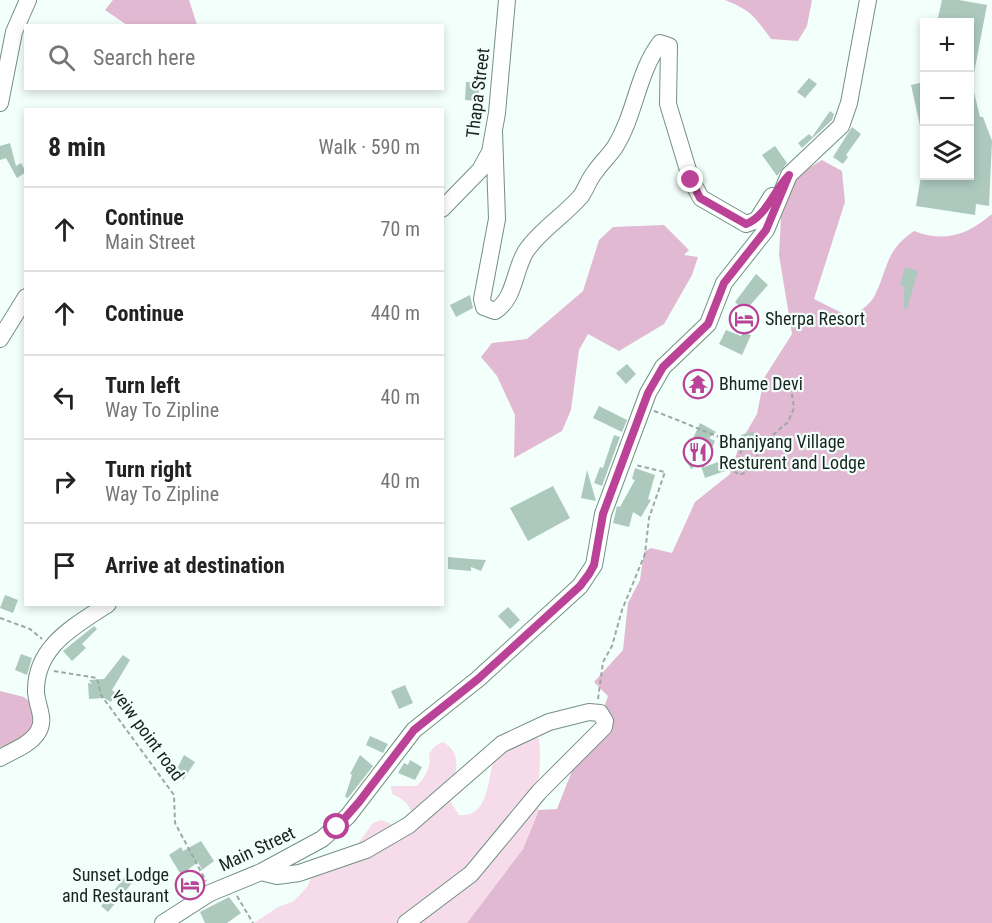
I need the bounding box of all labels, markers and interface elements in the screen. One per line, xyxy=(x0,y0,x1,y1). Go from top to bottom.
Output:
map controls xyxy=(920,18,974,180)
button: + xyxy=(920,18,974,72)
search box xyxy=(24,24,444,90)
icon: search xyxy=(45,41,78,74)
text: Search here xyxy=(93,45,195,70)
street label: Thapa Street xyxy=(462,47,493,139)
button: − xyxy=(920,72,974,126)
button: layers xyxy=(920,126,974,180)
text: 8 min xyxy=(48,132,106,162)
text: Walk · 590 m xyxy=(319,135,420,159)
route end xyxy=(677,166,703,192)
text: Continue xyxy=(105,205,184,230)
icon: ahead xyxy=(48,213,81,246)
text: 70 m xyxy=(381,217,420,241)
text: Main Street xyxy=(105,230,195,254)
icon: ahead xyxy=(48,297,81,330)
text: Continue xyxy=(105,301,184,326)
text: 440 m xyxy=(371,301,420,325)
hotel icon: Sherpa Resort xyxy=(728,303,760,335)
place label: Sherpa Resort xyxy=(765,308,865,329)
temple icon: Bhume Devi xyxy=(682,368,714,400)
text: Turn left xyxy=(105,373,180,398)
place label: Bhume Devi xyxy=(719,373,803,394)
icon: left xyxy=(48,381,81,414)
text: 40 m xyxy=(381,385,420,409)
text: Way To Zipline xyxy=(105,398,219,422)
place label: Bhanjyang Village Resturent and Lodge xyxy=(719,431,865,473)
restaurant icon: Bhanjyang Village Resturent and Lodge xyxy=(682,436,714,468)
text: Turn right xyxy=(105,457,192,482)
icon: right xyxy=(48,465,81,498)
text: 40 m xyxy=(381,469,420,493)
text: Way To Zipline xyxy=(105,482,219,506)
icon: arrive xyxy=(48,549,81,582)
text: Arrive at destination xyxy=(105,553,285,578)
street label: veiw point road xyxy=(108,685,189,785)
route start xyxy=(323,813,349,839)
street label: Main Street xyxy=(215,822,298,875)
place label: Sunset Lodge and Restaurant xyxy=(62,864,169,906)
hotel icon: Sunset Lodge and Restaurant xyxy=(174,869,206,901)

